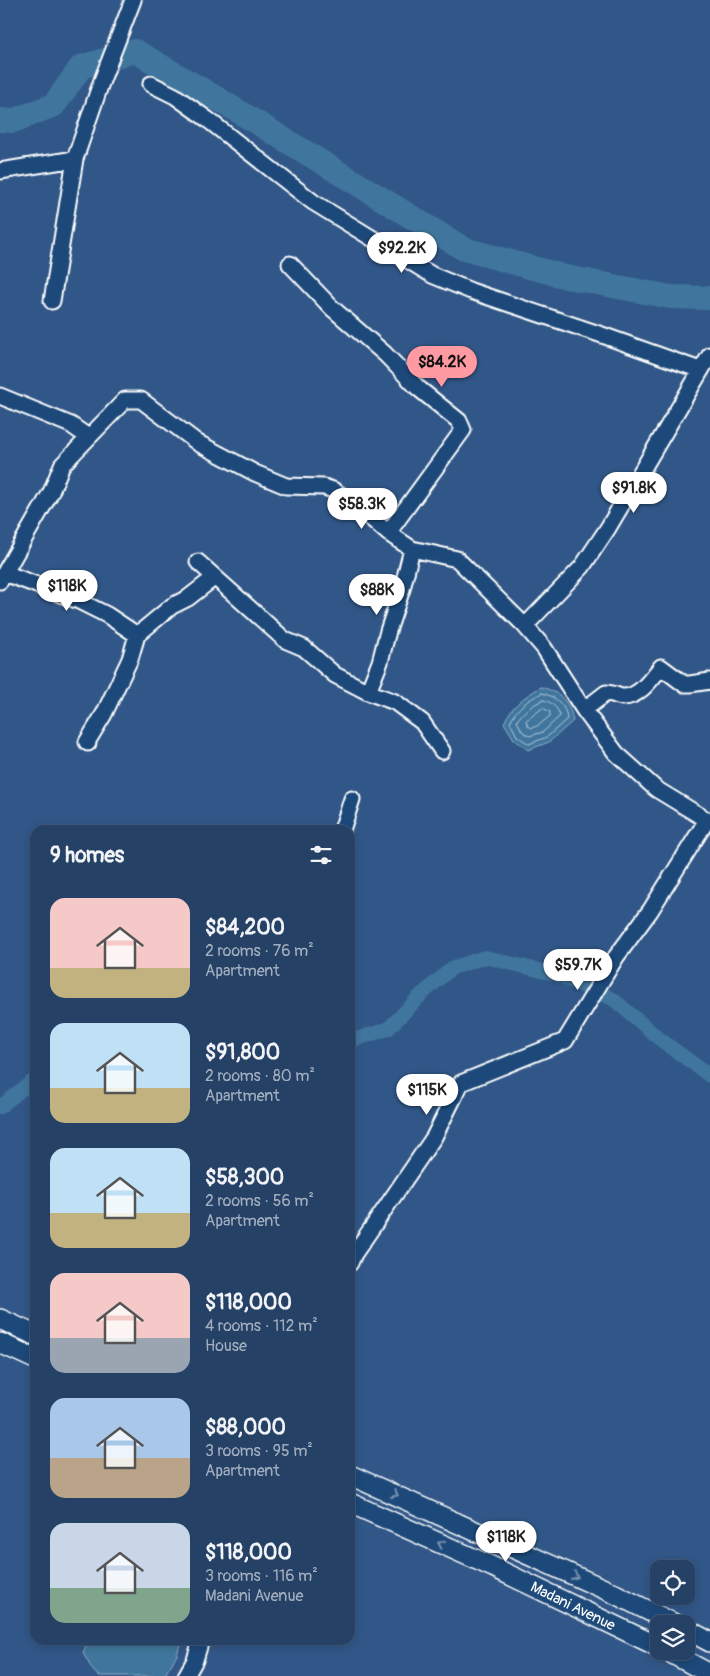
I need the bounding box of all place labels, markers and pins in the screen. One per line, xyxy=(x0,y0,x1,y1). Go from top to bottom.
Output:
pin: $92.2K xyxy=(361,232,443,274)
pin: $84.2K xyxy=(401,346,483,388)
pin: $91.8K xyxy=(593,472,675,514)
pin: $58.3K xyxy=(321,488,403,530)
pin: $118K xyxy=(32,570,102,612)
pin: $88K xyxy=(347,574,407,616)
pin: $59.7K xyxy=(537,948,619,991)
pin: $115K xyxy=(392,1074,462,1116)
pin: $118K xyxy=(471,1520,541,1563)

